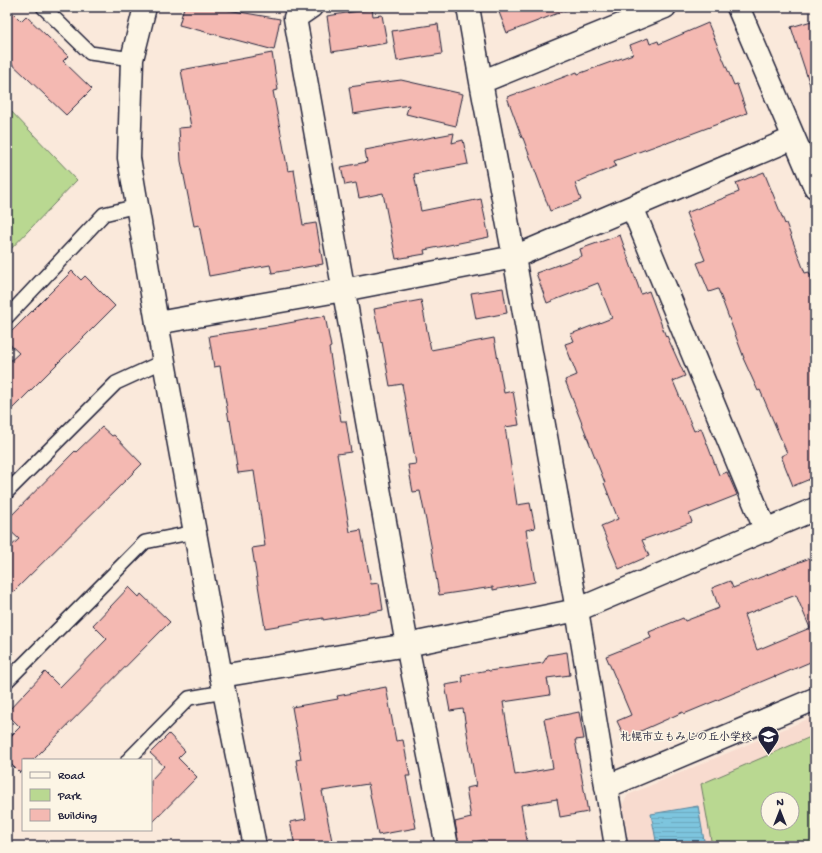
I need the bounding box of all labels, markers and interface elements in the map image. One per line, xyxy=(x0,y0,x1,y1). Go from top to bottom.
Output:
school or university icon: 札幌市立もみじの丘小学校 xyxy=(755,723,781,756)
place label: 札幌市立もみじの丘小学校 xyxy=(620,731,752,744)
legend xyxy=(22,759,152,831)
text: Road xyxy=(58,770,85,784)
text: Park xyxy=(57,790,83,804)
north arrow xyxy=(760,791,800,831)
text: N xyxy=(776,797,784,809)
text: Building xyxy=(57,810,97,824)

